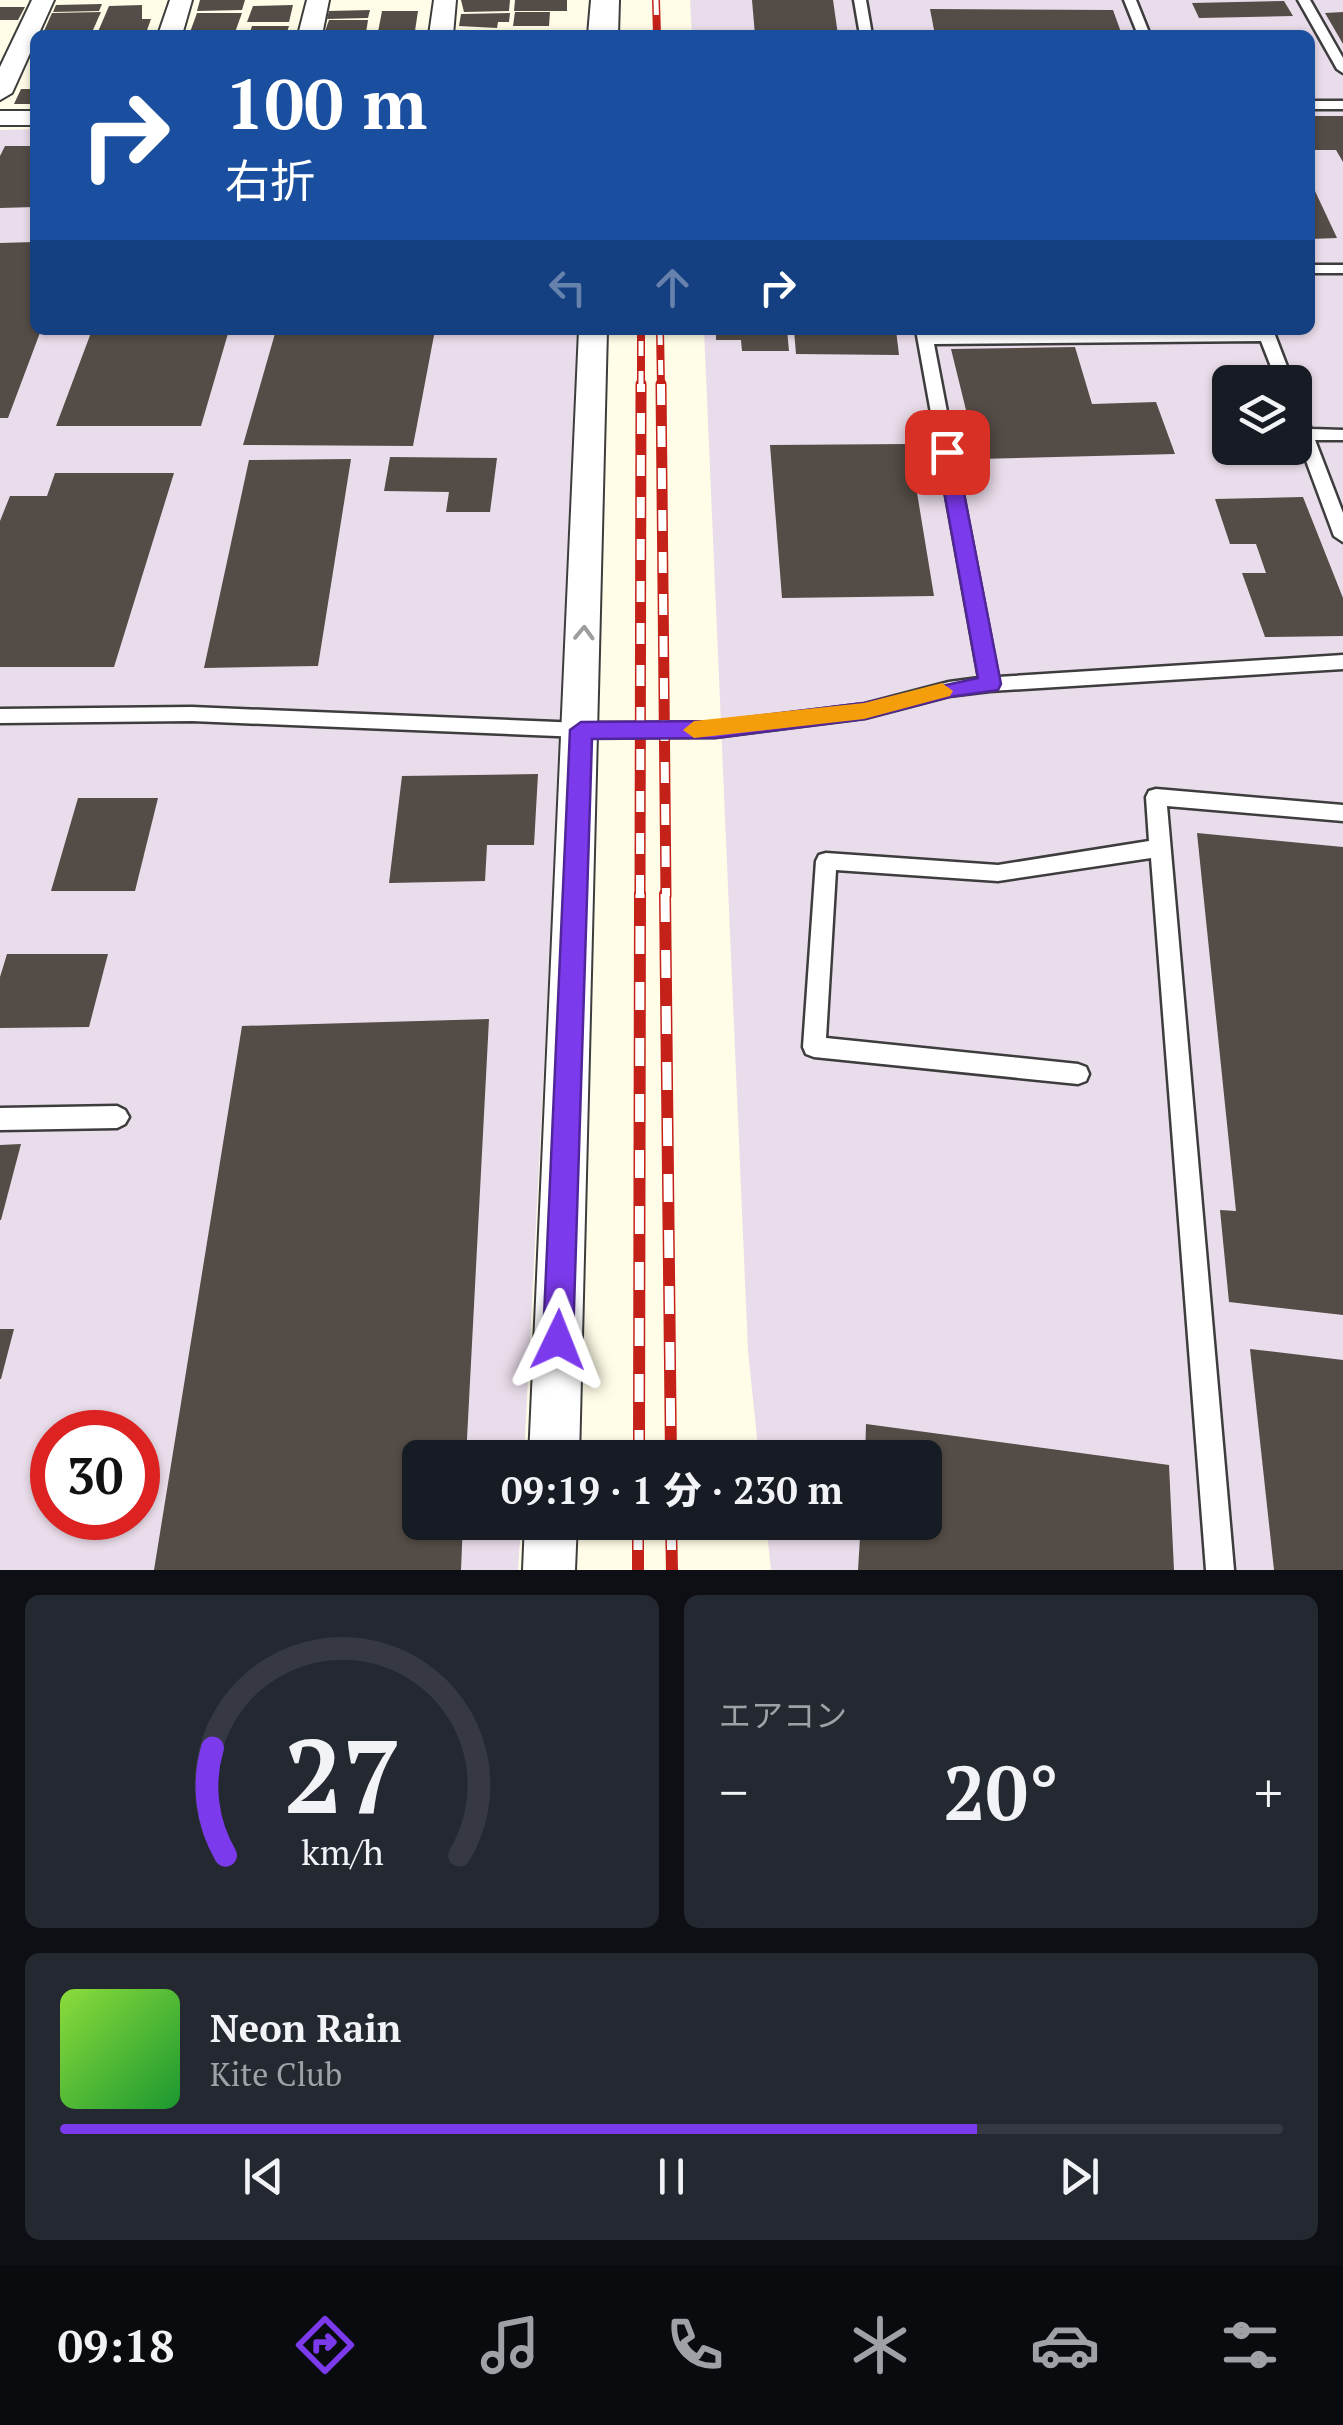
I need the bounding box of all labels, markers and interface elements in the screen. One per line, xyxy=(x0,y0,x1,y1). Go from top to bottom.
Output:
text: 100 m xyxy=(225,56,427,149)
icon: right xyxy=(60,70,190,200)
text: 右折 xyxy=(225,150,315,210)
icon: left xyxy=(540,260,595,315)
icon: ahead xyxy=(645,260,700,315)
icon: right xyxy=(750,260,805,315)
map controls xyxy=(1212,365,1312,465)
button: layers xyxy=(1212,365,1312,465)
pin xyxy=(905,410,990,495)
icon: arrive xyxy=(920,425,975,480)
one-way arrow xyxy=(573,624,594,640)
position arrow xyxy=(506,1288,610,1392)
speed limit sign: 30 xyxy=(30,1410,160,1540)
text: 09:19 · 1 分 · 230 m xyxy=(501,1465,843,1515)
text: エアコン xyxy=(719,1694,847,1736)
text: 27 xyxy=(283,1705,401,1843)
text: 20° xyxy=(943,1742,1059,1841)
text: − xyxy=(719,1755,748,1828)
text: + xyxy=(1254,1755,1283,1828)
text: km/h xyxy=(301,1828,383,1875)
text: Neon Rain xyxy=(210,2003,401,2053)
text: Kite Club xyxy=(210,2053,342,2095)
icon: previous xyxy=(236,2149,291,2204)
icon: pause xyxy=(644,2149,699,2204)
icon: next xyxy=(1052,2149,1107,2204)
icon: directions xyxy=(290,2310,360,2380)
icon: music xyxy=(475,2310,545,2380)
icon: phone xyxy=(660,2310,730,2380)
icon: climate xyxy=(845,2310,915,2380)
icon: car xyxy=(1030,2310,1100,2380)
icon: filters xyxy=(1215,2310,1285,2380)
text: 09:18 xyxy=(58,2315,175,2375)

